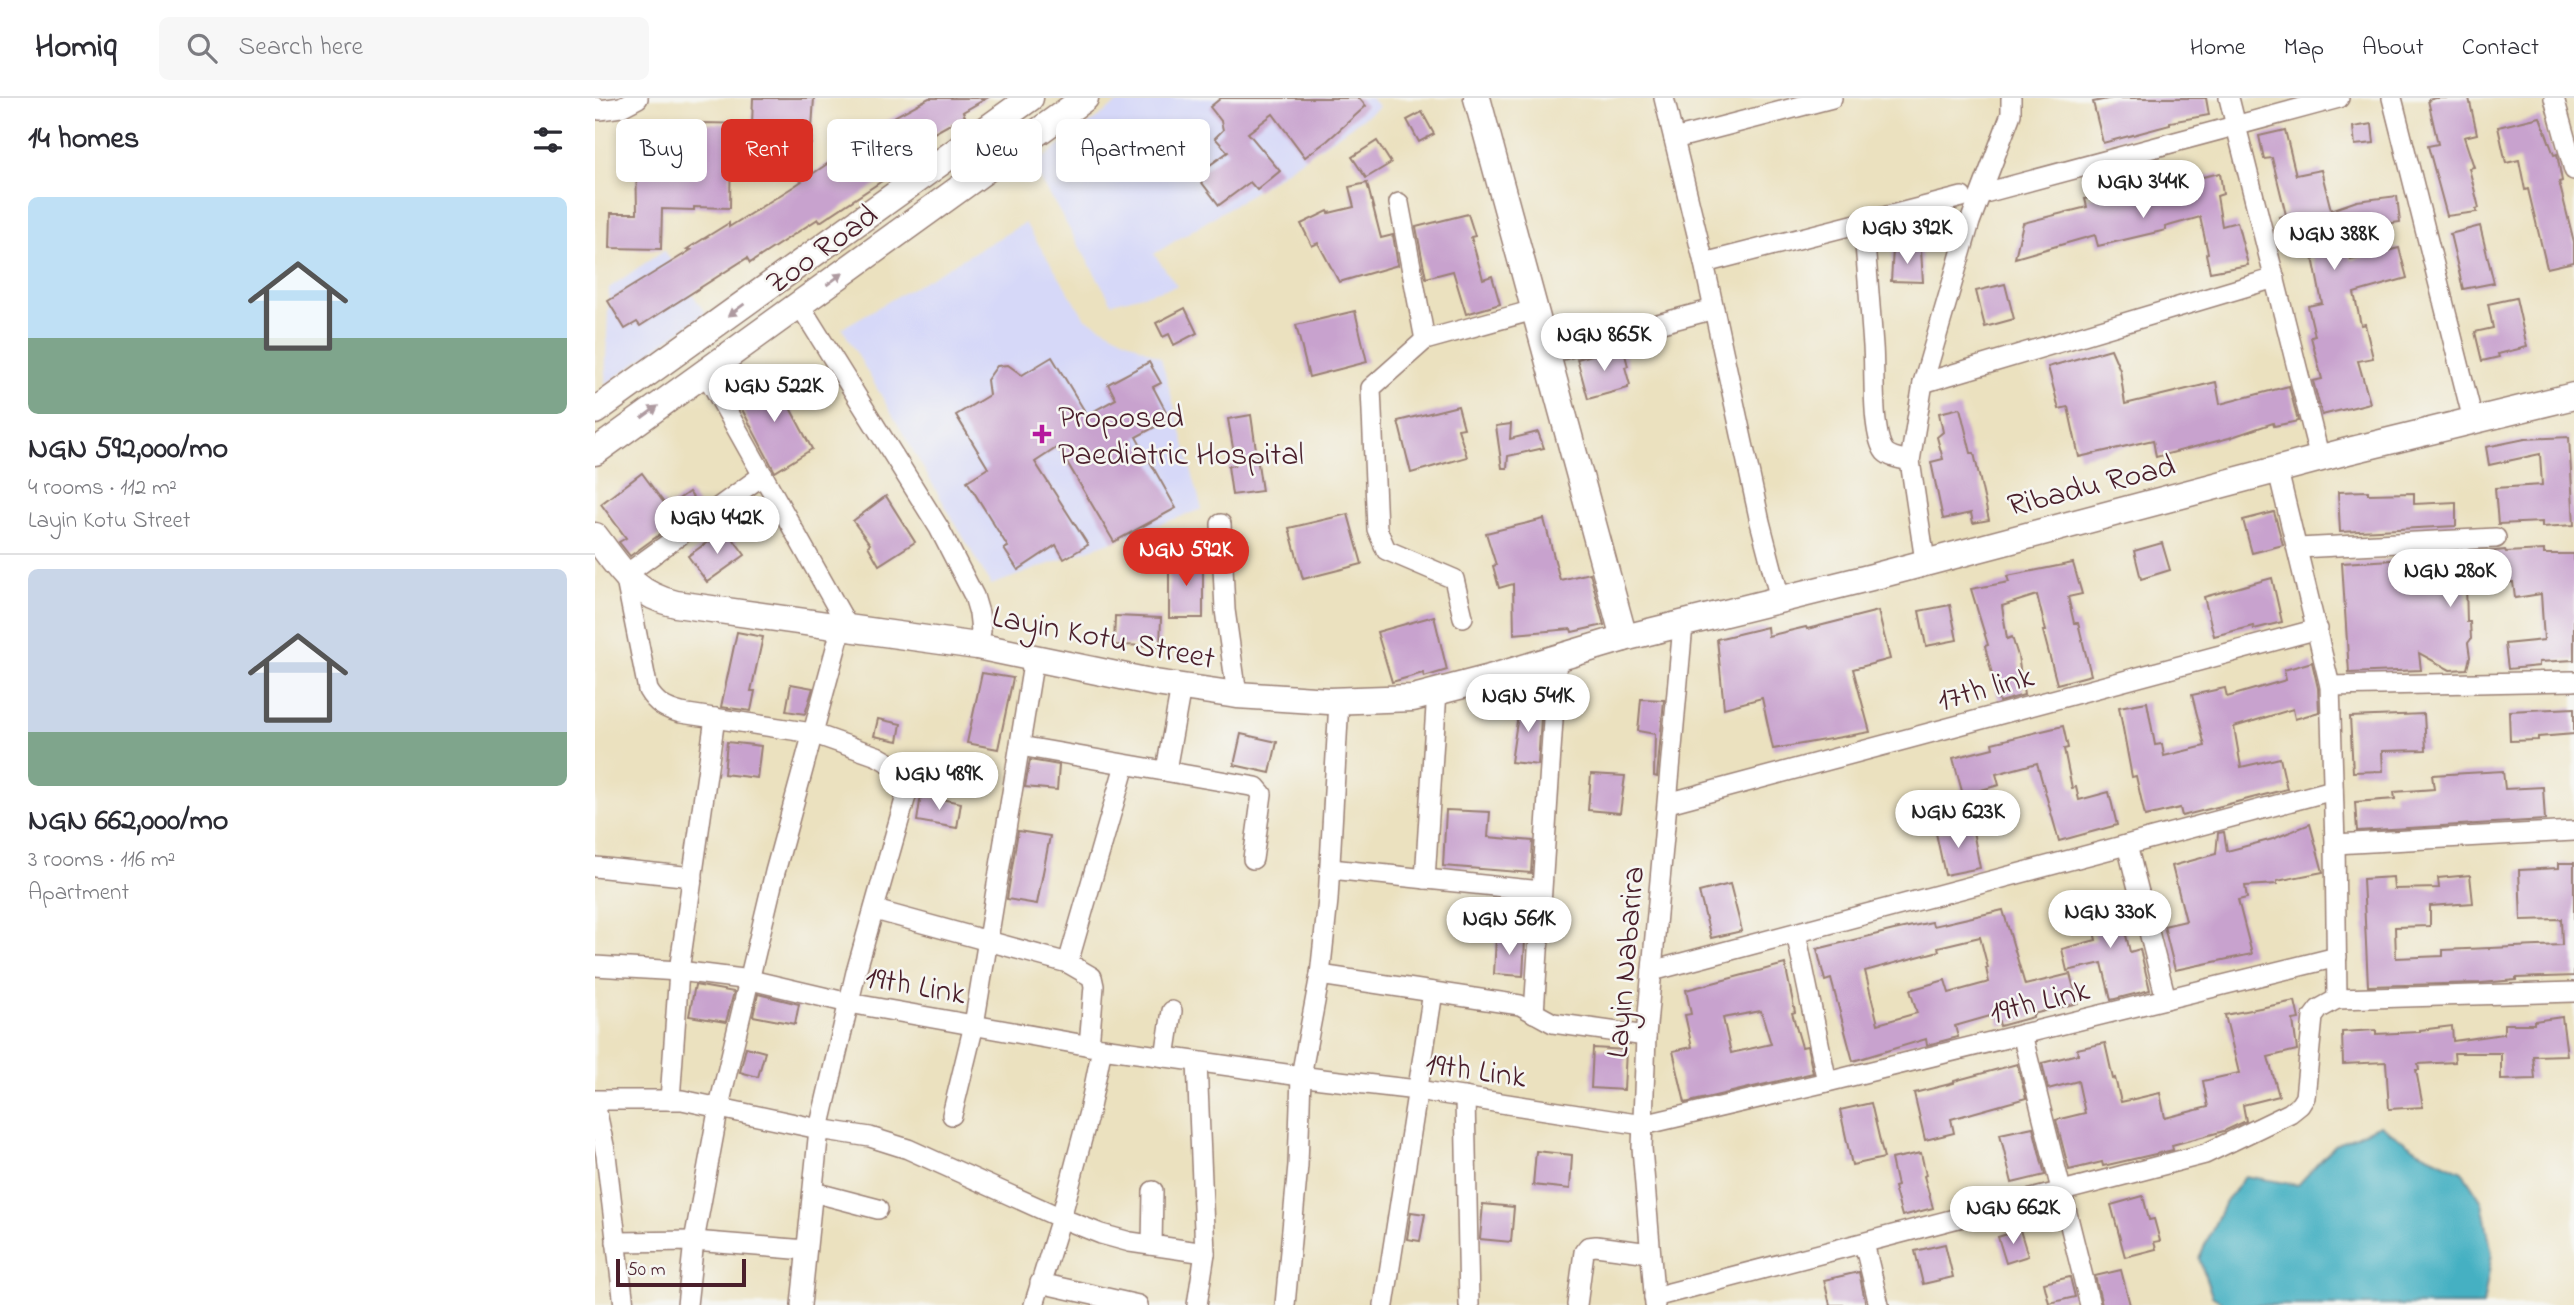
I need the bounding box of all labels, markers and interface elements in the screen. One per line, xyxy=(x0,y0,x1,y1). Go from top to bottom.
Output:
search box xyxy=(159,17,649,80)
text: Homiq xyxy=(35,24,117,72)
icon: search xyxy=(183,29,221,67)
text: Search here xyxy=(239,29,363,67)
text: Home xyxy=(2190,31,2246,66)
text: Map xyxy=(2284,31,2324,66)
text: About xyxy=(2362,31,2424,66)
text: Contact xyxy=(2462,31,2539,66)
text: 14 homes xyxy=(28,118,139,162)
chip: Buy xyxy=(616,119,707,182)
chip: Rent xyxy=(721,119,813,182)
chip: Filters xyxy=(827,119,937,182)
chip: New xyxy=(951,119,1042,182)
chip: Apartment xyxy=(1056,119,1210,182)
icon: filters xyxy=(529,121,567,159)
pin: NGN 344K xyxy=(2071,160,2215,220)
text: NGN 344K xyxy=(2098,166,2188,199)
street label: Zoo Road xyxy=(757,194,889,308)
pin: NGN 392K xyxy=(1835,206,1979,266)
text: NGN 392K xyxy=(1862,212,1952,245)
pin: NGN 388K xyxy=(2262,212,2406,272)
text: NGN 388K xyxy=(2289,218,2379,251)
icon: home xyxy=(235,243,361,369)
one-way arrow xyxy=(826,272,844,286)
one-way arrow xyxy=(727,302,745,316)
pin: NGN 865K xyxy=(1532,314,1676,373)
text: NGN 865K xyxy=(1557,319,1651,352)
pin: NGN 522K xyxy=(702,364,846,424)
text: NGN 522K xyxy=(725,370,823,403)
place label: Proposed Paediatric Hospital xyxy=(1058,396,1304,480)
one-way arrow xyxy=(641,405,659,419)
marker: Proposed Paediatric Hospital xyxy=(1032,424,1052,444)
text: NGN 592,000/mo xyxy=(28,428,228,472)
street label: Ribadu Road xyxy=(2003,444,2181,531)
text: 4 rooms · 112 m² xyxy=(28,472,177,505)
pin: NGN 442K xyxy=(645,496,789,556)
text: NGN 442K xyxy=(671,502,763,535)
text: Layin Kotu Street xyxy=(28,505,191,538)
pin: NGN 592K xyxy=(1114,528,1258,588)
text: NGN 592K xyxy=(1139,534,1233,567)
pin: NGN 280K xyxy=(2378,550,2522,609)
text: NGN 280K xyxy=(2404,555,2496,588)
street label: Layin Kotu Street xyxy=(988,595,1219,684)
icon: home xyxy=(235,615,361,741)
street label: 17th link xyxy=(1932,655,2040,726)
pin: NGN 541K xyxy=(1456,674,1600,734)
text: NGN 541K xyxy=(1482,680,1574,713)
pin: NGN 489K xyxy=(867,752,1011,812)
text: NGN 489K xyxy=(895,758,983,791)
pin: NGN 623K xyxy=(1886,790,2030,850)
text: NGN 623K xyxy=(1911,796,2005,829)
text: NGN 662,000/mo xyxy=(28,800,228,844)
text: 3 rooms · 116 m² xyxy=(28,844,175,877)
street label: Layin Nabarira xyxy=(1596,864,1659,1060)
text: Apartment xyxy=(28,877,129,910)
pin: NGN 330K xyxy=(2038,890,2182,950)
text: NGN 330K xyxy=(2064,896,2156,929)
pin: NGN 561K xyxy=(1437,898,1581,957)
text: NGN 561K xyxy=(1463,903,1555,936)
street label: 19th Link xyxy=(862,956,970,1020)
street label: 19th Link xyxy=(1985,968,2096,1038)
street label: 19th Link xyxy=(1422,1042,1530,1103)
pin: NGN 662K xyxy=(1941,1186,2085,1246)
text: NGN 662K xyxy=(1966,1192,2060,1225)
scale bar xyxy=(616,1256,745,1288)
text: 50 m xyxy=(627,1257,666,1284)

